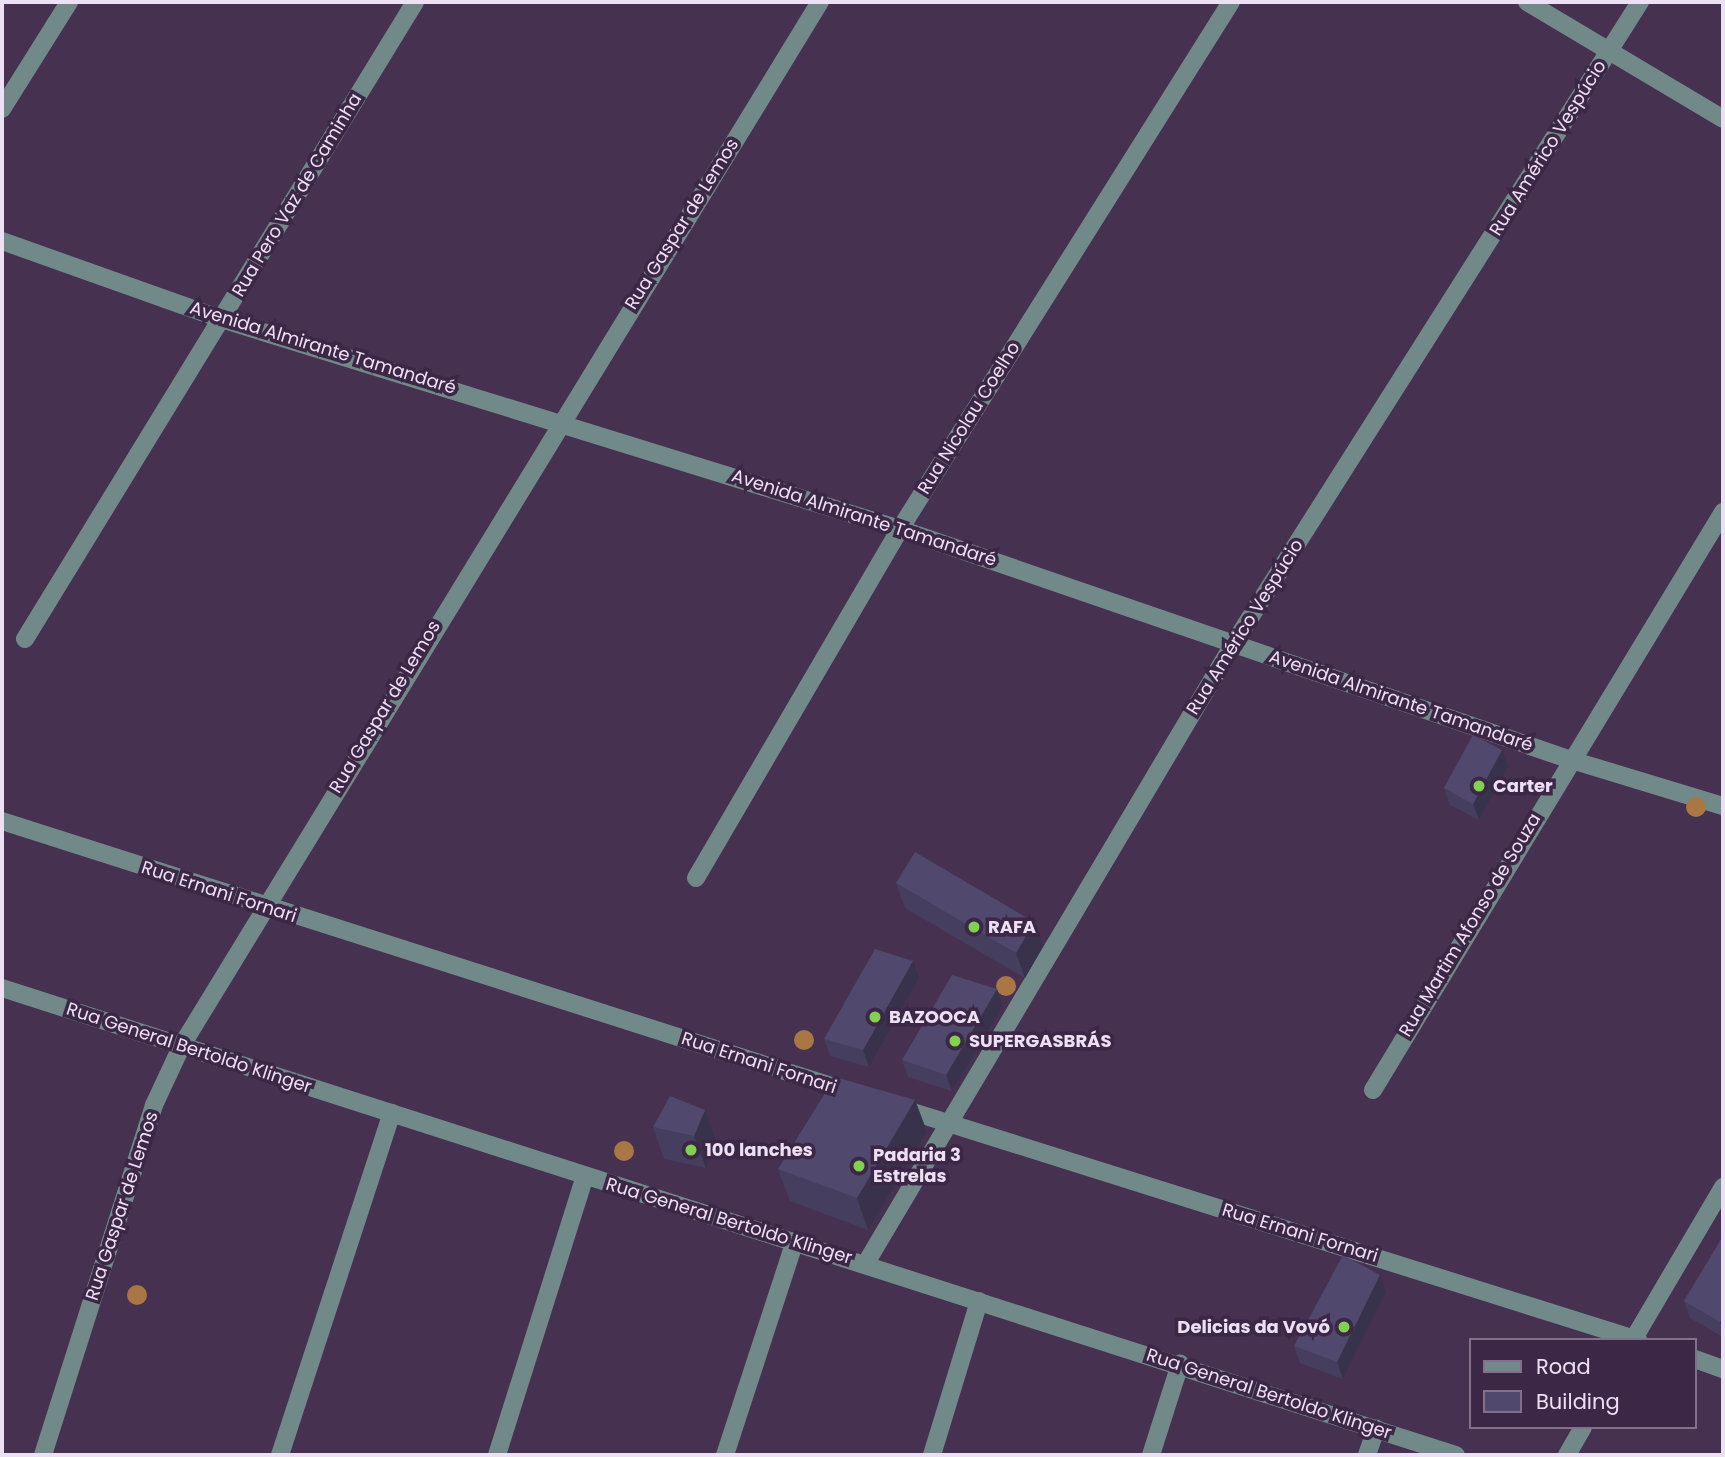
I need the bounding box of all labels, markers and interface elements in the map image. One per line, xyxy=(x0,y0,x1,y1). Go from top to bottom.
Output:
street label: Rua Américo Vespúcio xyxy=(1485,56,1611,240)
street label: Rua Pero Vaz de Caminha xyxy=(228,89,366,301)
street label: Rua Gaspar de Lemos xyxy=(621,135,743,313)
street label: Avenida Almirante Tamandaré xyxy=(187,297,459,399)
street label: Rua Nicolau Coelho xyxy=(913,338,1025,498)
street label: Avenida Almirante Tamandaré xyxy=(729,465,999,571)
street label: Rua Américo Vespúcio xyxy=(1182,535,1308,719)
street label: Rua Gaspar de Lemos xyxy=(325,617,445,797)
street label: Avenida Almirante Tamandaré xyxy=(1266,646,1536,756)
place label: Carter xyxy=(1493,775,1553,797)
marker: Carter xyxy=(1471,778,1487,794)
street label: Rua Martim Afonso de Souza xyxy=(1395,809,1545,1041)
street label: Rua Ernani Fornari xyxy=(139,857,299,927)
place label: RAFA xyxy=(988,916,1036,938)
marker: RAFA xyxy=(966,919,982,935)
street label: Rua General Bertoldo Klinger xyxy=(64,998,314,1098)
place label: BAZOOCA xyxy=(889,1006,980,1028)
marker: BAZOOCA xyxy=(867,1009,883,1025)
street label: Rua Ernani Fornari xyxy=(679,1028,839,1098)
place label: SUPERGASBRÁS xyxy=(969,1030,1111,1052)
marker: SUPERGASBRÁS xyxy=(947,1033,963,1049)
street label: Rua Gaspar de Lemos xyxy=(81,1109,163,1303)
place label: 100 lanches xyxy=(705,1139,813,1161)
marker: 100 lanches xyxy=(683,1142,699,1158)
place label: Padaria 3 Estrelas xyxy=(873,1145,961,1188)
marker: Padaria 3 Estrelas xyxy=(851,1158,867,1174)
street label: Rua General Bertoldo Klinger xyxy=(603,1173,855,1269)
street label: Rua Ernani Fornari xyxy=(1219,1199,1381,1267)
place label: Delicias da Vovó xyxy=(1177,1316,1330,1338)
marker: Delicias da Vovó xyxy=(1336,1319,1352,1335)
legend xyxy=(1470,1338,1697,1429)
street label: Rua General Bertoldo Klinger xyxy=(1144,1344,1394,1444)
text: Road xyxy=(1536,1352,1591,1381)
text: Building xyxy=(1536,1387,1620,1416)

